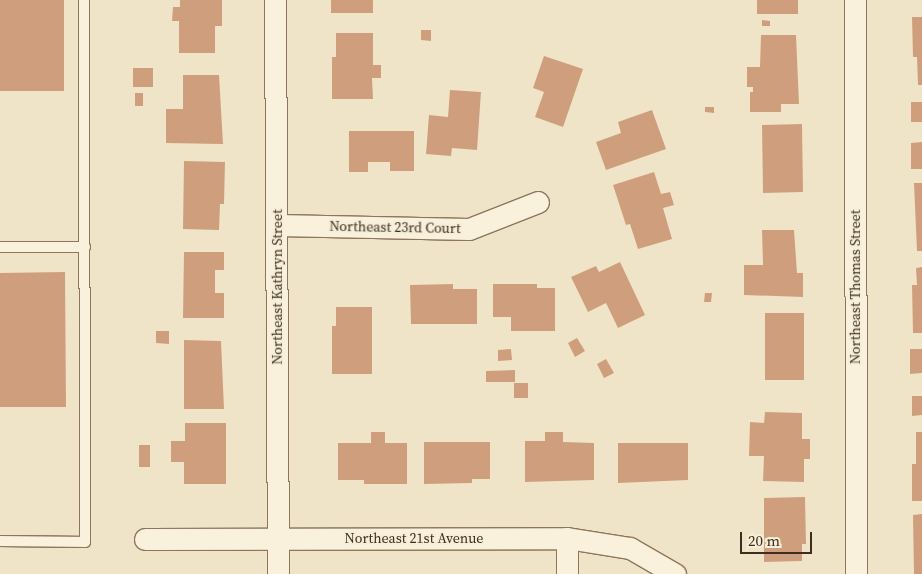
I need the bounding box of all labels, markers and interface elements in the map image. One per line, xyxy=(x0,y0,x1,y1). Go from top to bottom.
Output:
street label: Northeast Kathryn Street xyxy=(269,209,285,365)
street label: Northeast Thomas Street xyxy=(847,210,863,364)
street label: Northeast 23rd Court xyxy=(329,217,461,237)
scale bar xyxy=(742,522,814,554)
street label: Northeast 21st Avenue xyxy=(345,530,483,546)
text: 20 m xyxy=(748,530,780,551)

